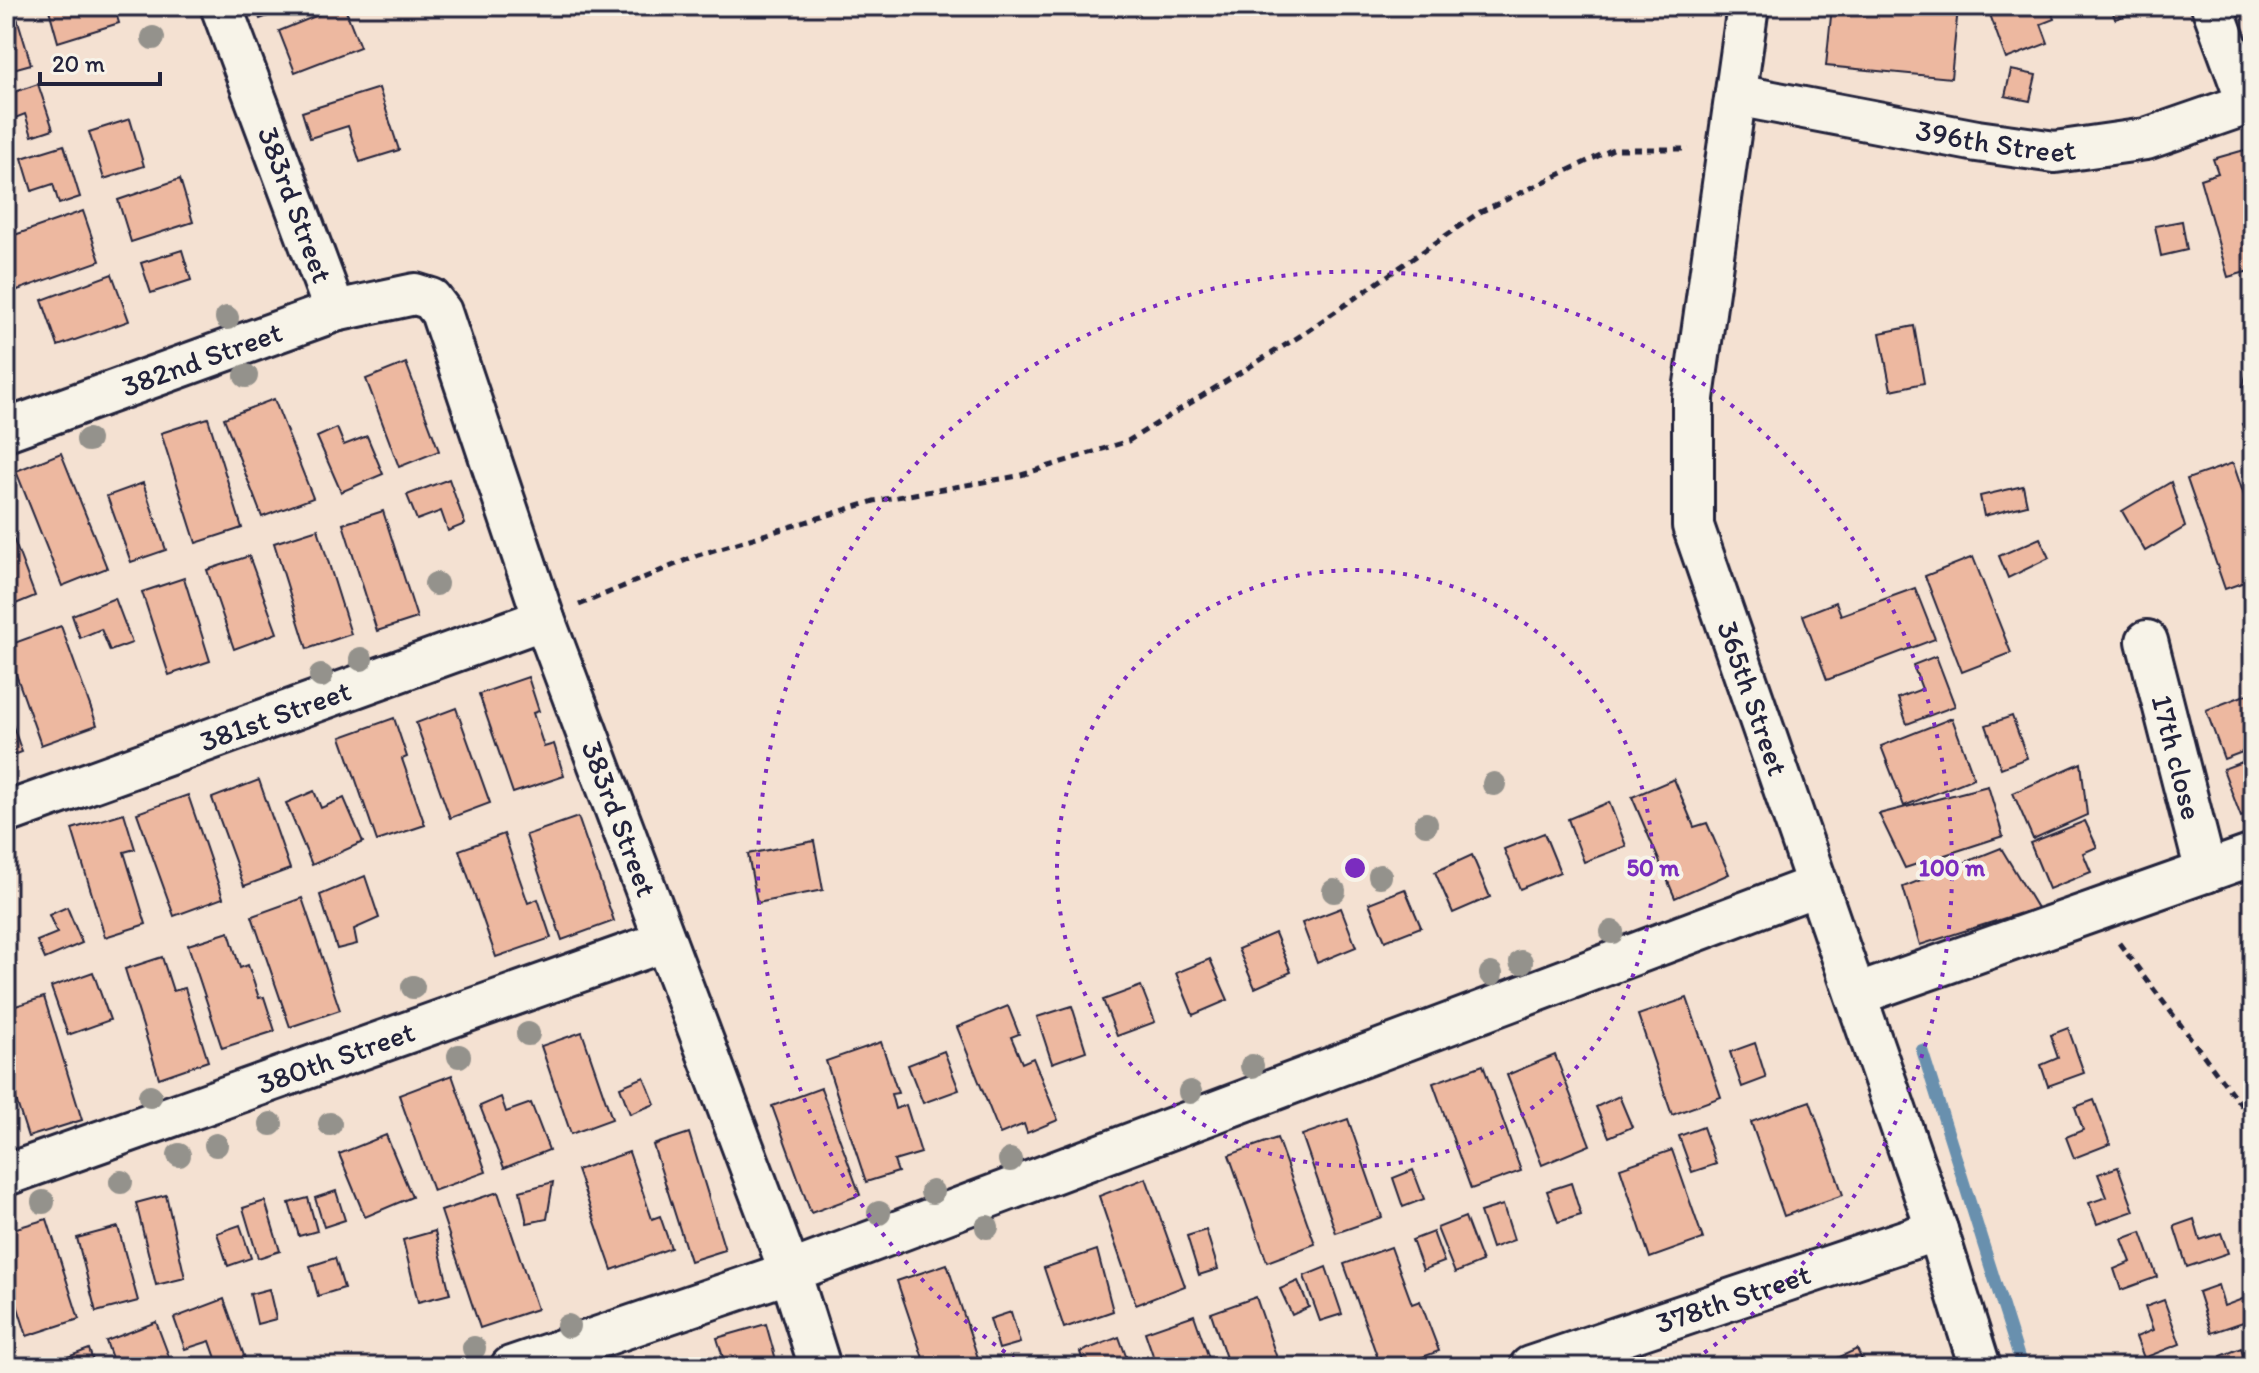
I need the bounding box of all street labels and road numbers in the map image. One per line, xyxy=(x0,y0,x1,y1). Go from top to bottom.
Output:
street label: 396th Street xyxy=(1913,111,2078,171)
street label: 383rd Street xyxy=(250,121,342,288)
street label: 382nd Street xyxy=(116,313,287,405)
street label: 365th Street xyxy=(1709,616,1797,780)
street label: 381st Street xyxy=(194,671,355,760)
street label: 17th close xyxy=(2143,691,2211,824)
street label: 383rd Street xyxy=(574,735,666,902)
street label: 380th Street xyxy=(252,1012,419,1102)
street label: 378th Street xyxy=(1650,1255,1815,1341)

